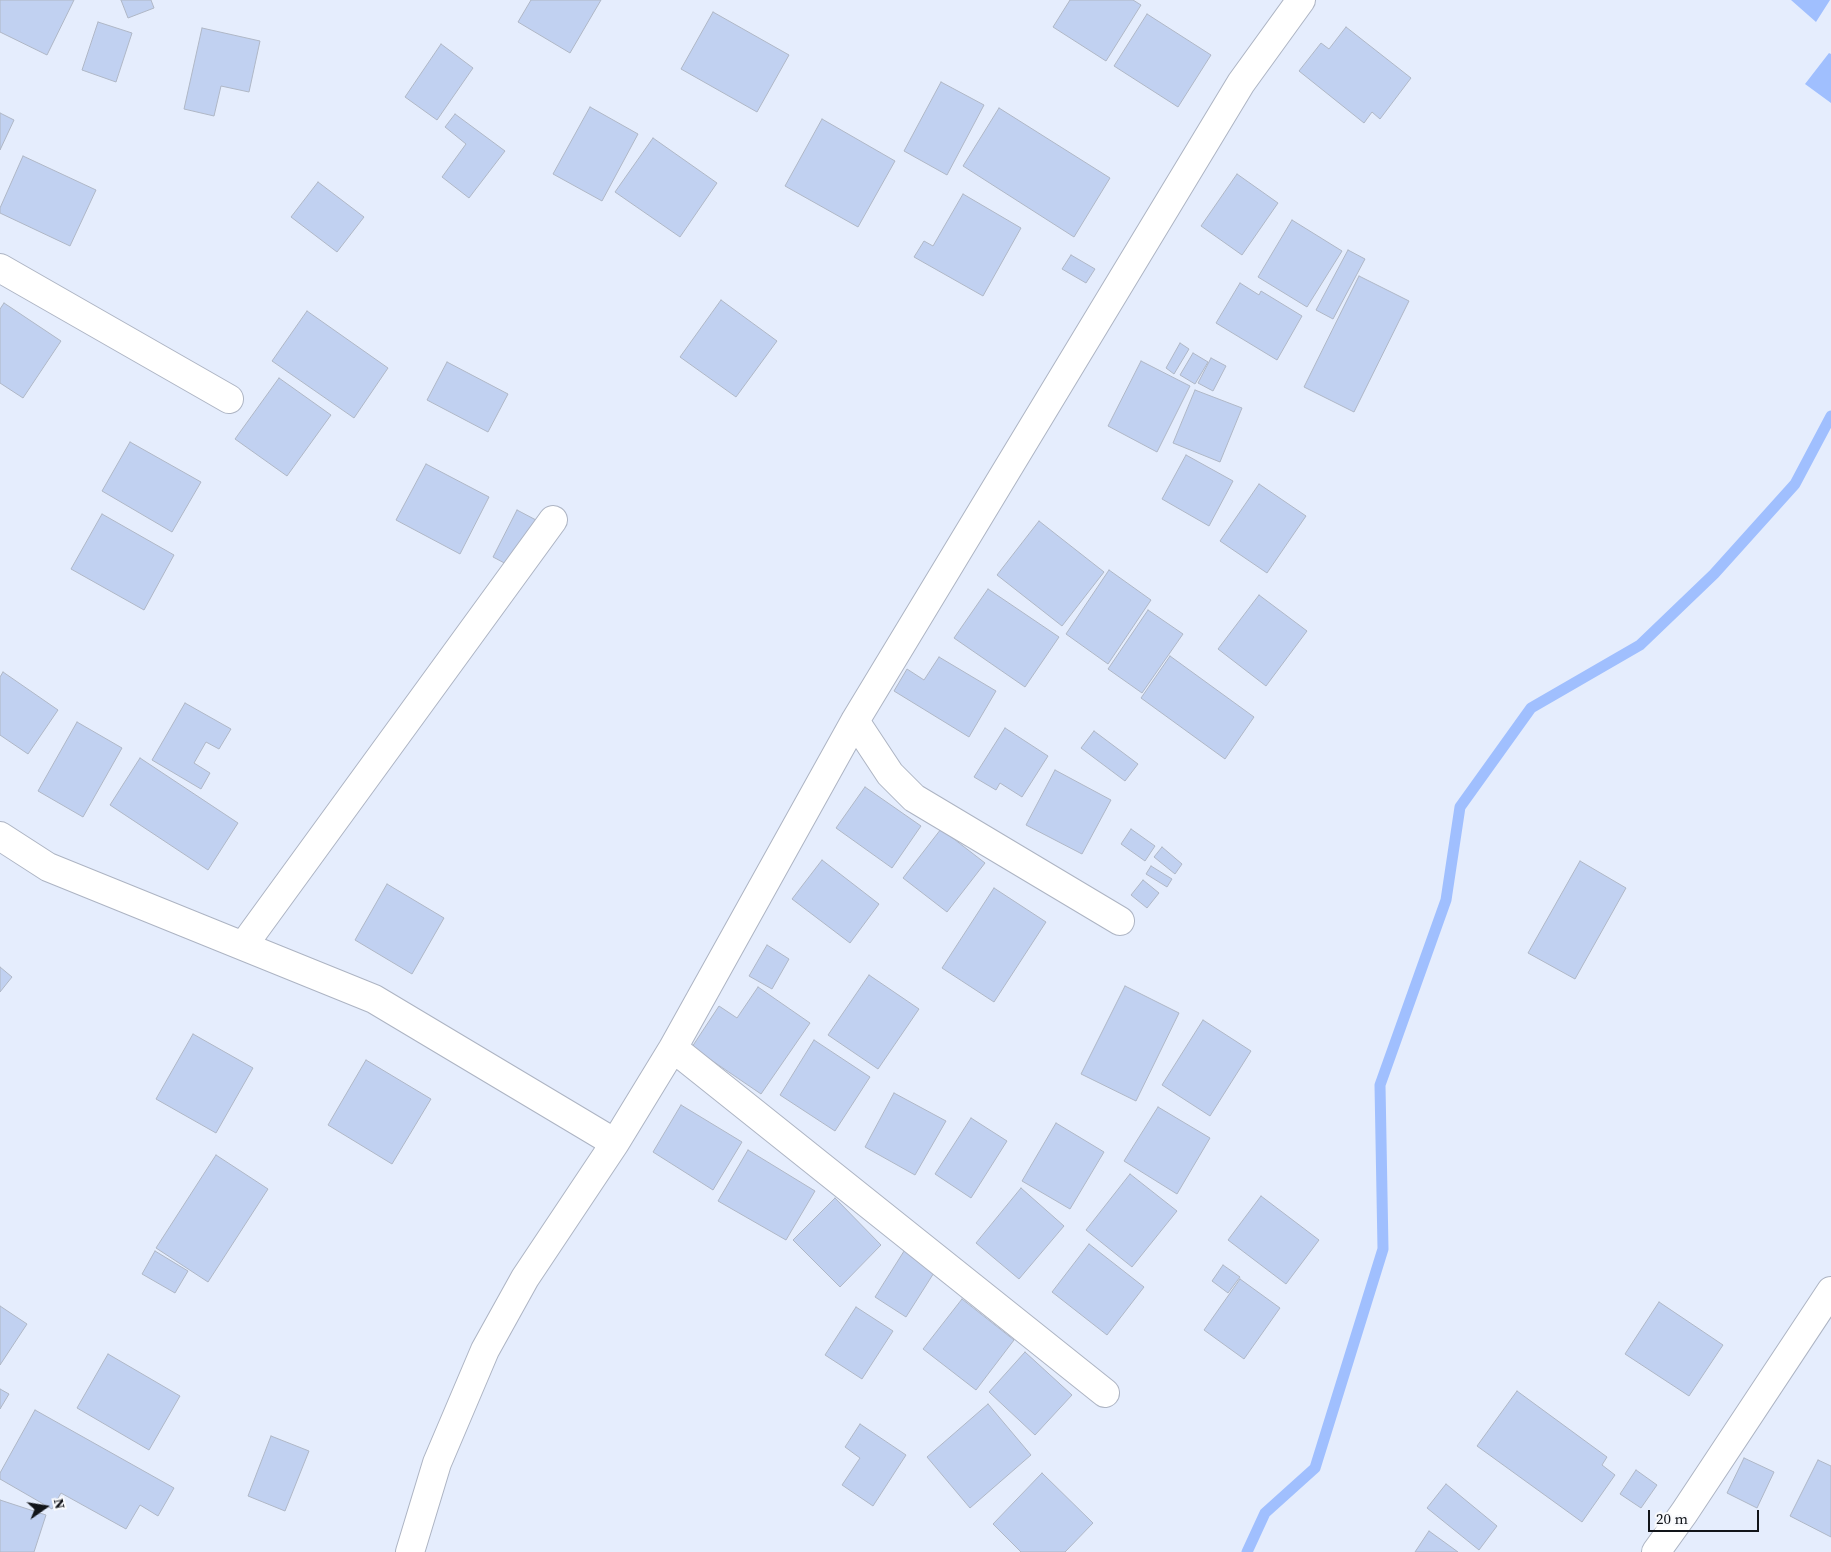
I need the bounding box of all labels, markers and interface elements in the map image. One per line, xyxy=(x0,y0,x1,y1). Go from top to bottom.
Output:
north arrow xyxy=(20,1482,70,1532)
text: N xyxy=(49,1496,71,1511)
scale bar xyxy=(1651,1500,1762,1532)
text: 20 m xyxy=(1656,1508,1688,1529)

